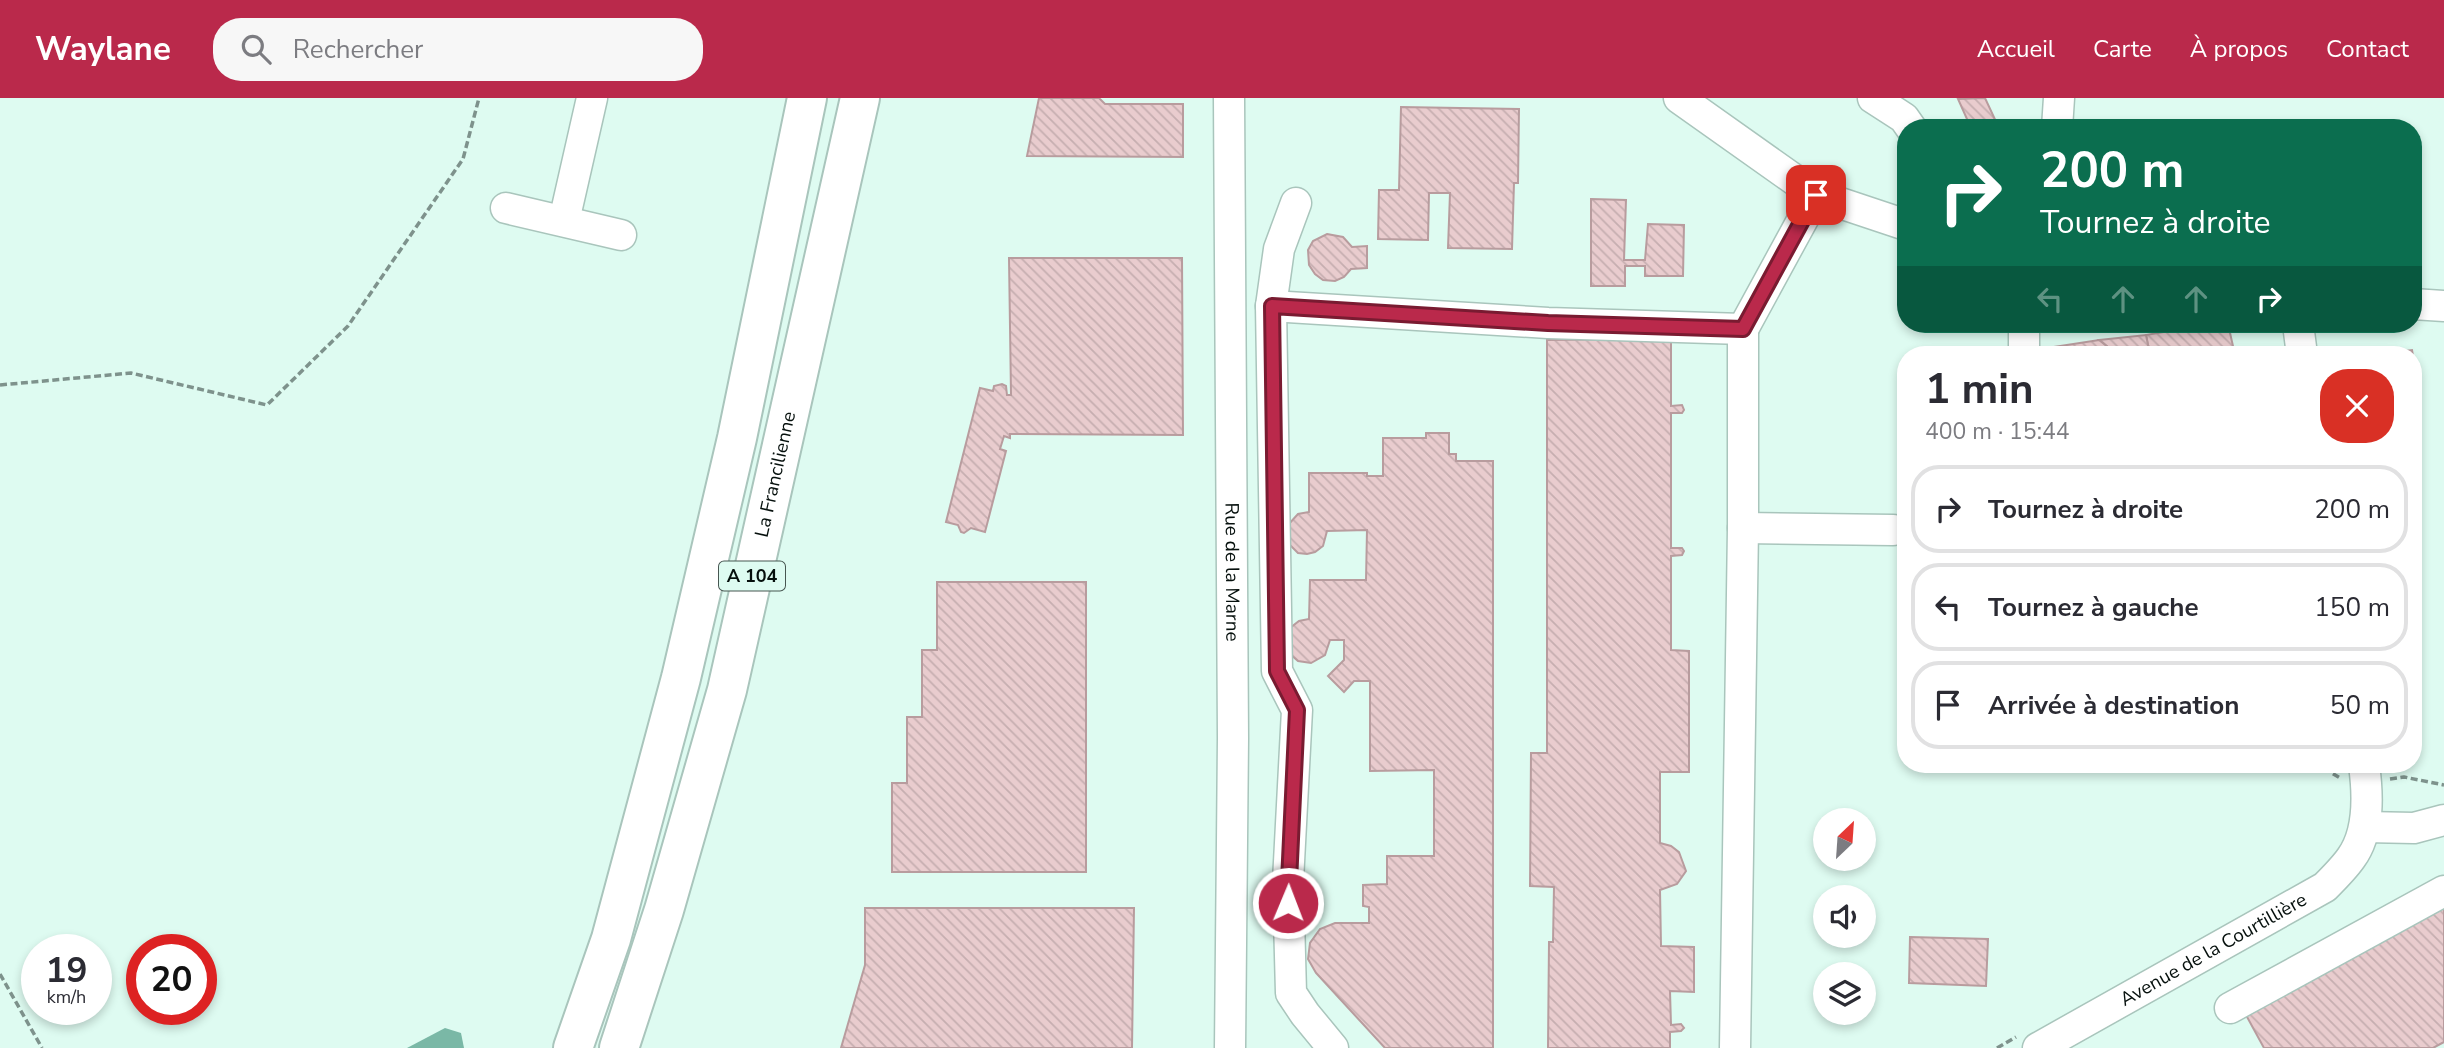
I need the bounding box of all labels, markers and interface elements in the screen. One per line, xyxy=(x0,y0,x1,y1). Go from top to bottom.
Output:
search box xyxy=(213,18,703,81)
text: Waylane xyxy=(35,27,171,72)
icon: search xyxy=(237,30,275,68)
text: Rechercher xyxy=(293,32,423,67)
text: Accueil xyxy=(1977,33,2055,65)
text: Carte xyxy=(2093,33,2152,65)
text: À propos xyxy=(2190,33,2288,65)
text: Contact xyxy=(2326,33,2409,65)
text: 200 m xyxy=(2040,137,2184,204)
icon: right xyxy=(1925,147,2016,238)
pin xyxy=(1786,165,1846,225)
icon: arrive xyxy=(1797,176,1835,214)
text: Tournez à droite xyxy=(2040,201,2271,244)
icon: left xyxy=(2031,280,2069,318)
icon: ahead xyxy=(2104,280,2142,318)
icon: ahead xyxy=(2177,280,2215,318)
icon: right xyxy=(2250,280,2288,318)
text: 1 min xyxy=(1925,361,2034,418)
button: close xyxy=(2320,369,2394,443)
street label: La Francilienne xyxy=(749,409,802,540)
text: 400 m · 15:44 xyxy=(1925,416,2070,447)
icon: right xyxy=(1929,490,1967,528)
text: Tournez à droite xyxy=(1988,492,2183,527)
text: 200 m xyxy=(2314,492,2390,527)
street label: Rue de la Marne xyxy=(1219,502,1245,642)
road number: A 104 xyxy=(719,562,785,590)
icon: left xyxy=(1929,588,1967,626)
text: Tournez à gauche xyxy=(1988,590,2199,625)
text: 150 m xyxy=(2314,590,2390,625)
icon: arrive xyxy=(1929,686,1967,724)
text: Arrivée à destination xyxy=(1988,688,2239,723)
text: 50 m xyxy=(2330,688,2390,723)
north arrow xyxy=(1813,808,1876,872)
map controls xyxy=(1813,808,1876,1025)
position arrow xyxy=(1251,866,1325,940)
button: sound xyxy=(1813,885,1876,948)
street label: Avenue de la Courtillière xyxy=(2115,887,2312,1013)
speed limit sign: 20 xyxy=(126,934,217,1025)
text: 19 xyxy=(45,947,88,994)
button: layers xyxy=(1813,962,1876,1025)
text: km/h xyxy=(47,985,86,1009)

